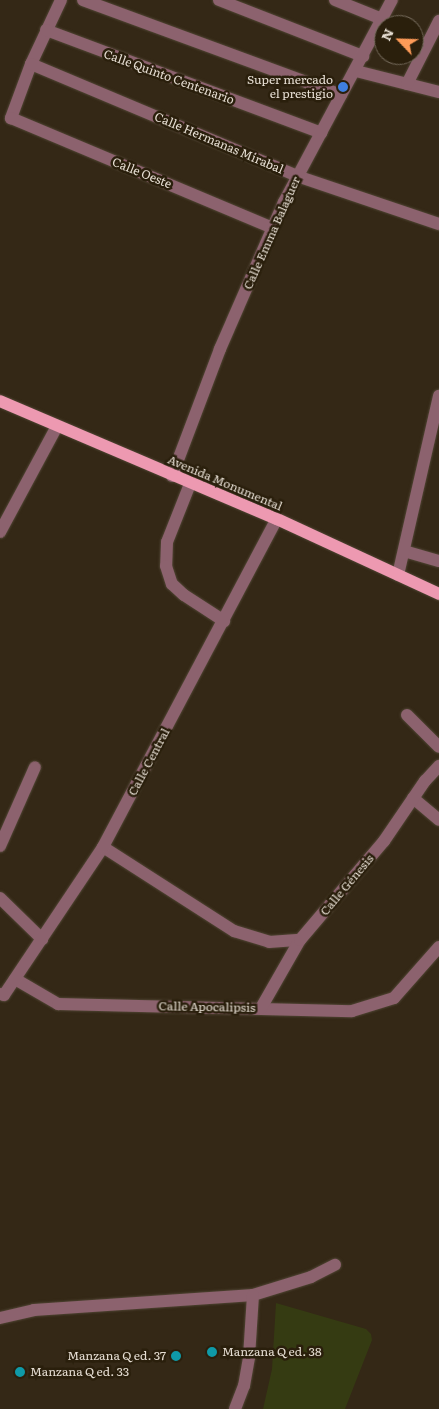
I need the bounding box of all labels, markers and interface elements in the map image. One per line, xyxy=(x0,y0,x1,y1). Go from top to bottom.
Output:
north arrow xyxy=(374,15,424,65)
text: N xyxy=(375,25,398,44)
street label: Calle Quinto Centenario xyxy=(102,47,236,107)
place label: Super mercado el prestigio xyxy=(247,73,333,101)
marker: Super mercado el prestigio xyxy=(337,81,349,93)
street label: Calle Hermanas Mirabal xyxy=(152,109,286,177)
street label: Calle Oeste xyxy=(110,155,174,191)
street label: Calle Emma Balaguer xyxy=(241,174,303,292)
street label: Avenida Monumental xyxy=(165,452,285,514)
street label: Calle Central xyxy=(125,726,173,798)
street label: Calle Génesis xyxy=(317,852,377,918)
street label: Calle Apocalipsis xyxy=(158,999,256,1015)
place label: Manzana Q ed. 38 xyxy=(222,1345,322,1359)
marker: Manzana Q ed. 38 xyxy=(206,1346,218,1358)
place label: Manzana Q ed. 37 xyxy=(67,1349,166,1363)
marker: Manzana Q ed. 37 xyxy=(170,1350,182,1362)
place label: Manzana Q ed. 33 xyxy=(30,1365,129,1379)
marker: Manzana Q ed. 33 xyxy=(14,1366,26,1378)

